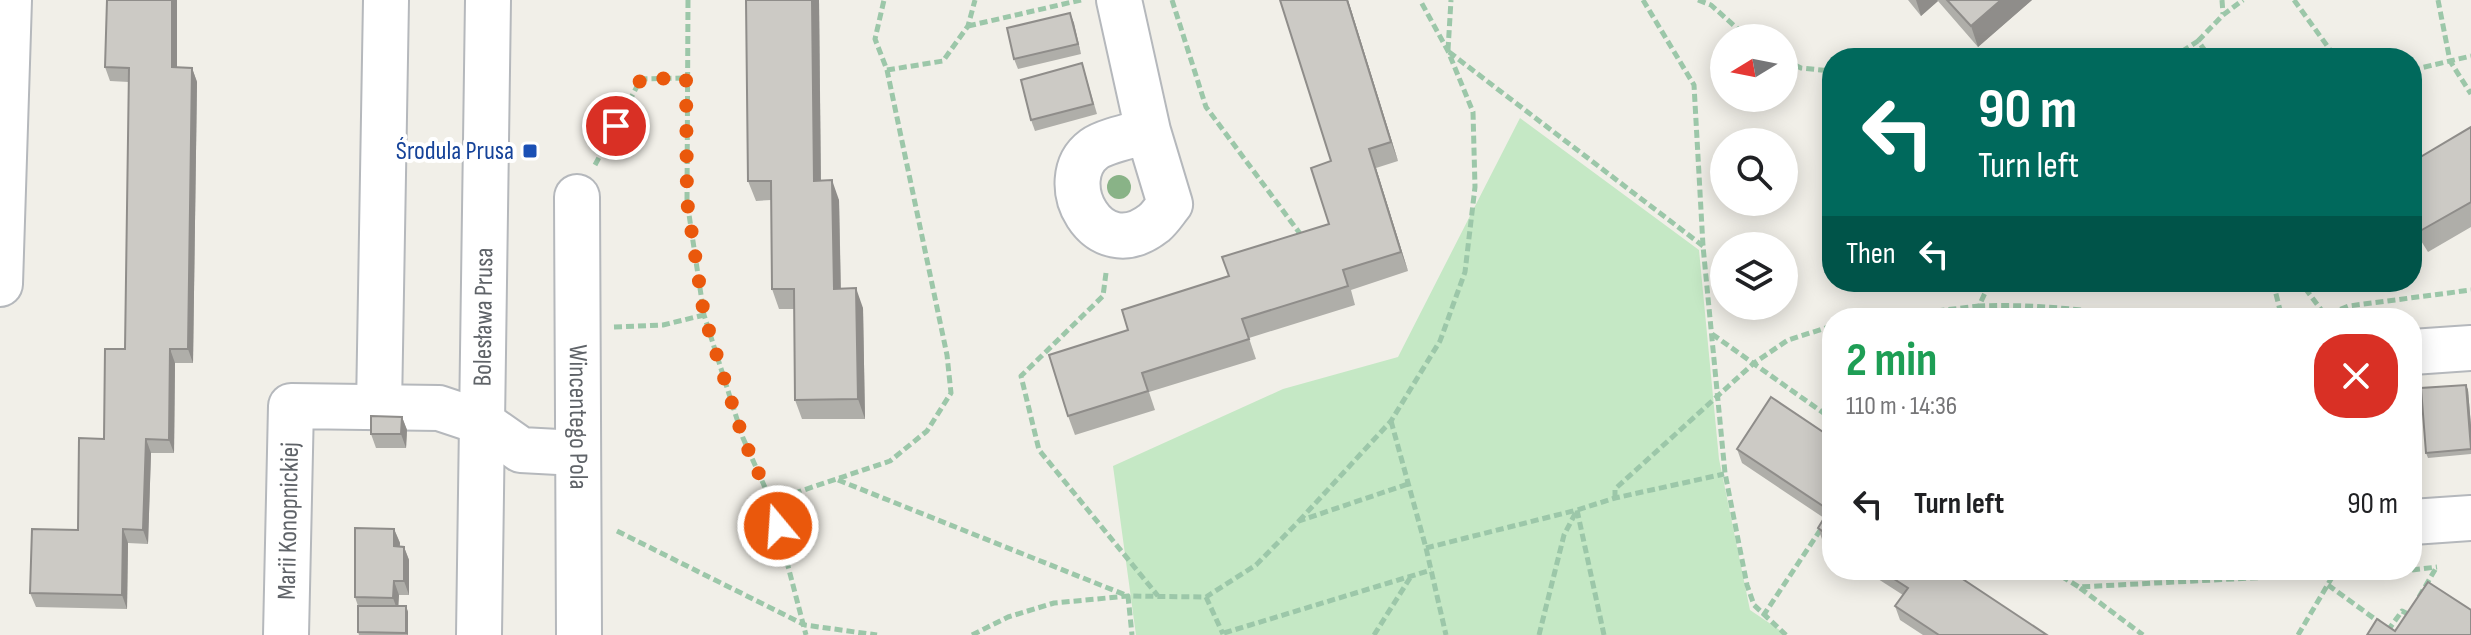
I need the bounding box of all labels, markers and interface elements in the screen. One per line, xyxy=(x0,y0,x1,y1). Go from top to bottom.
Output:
north arrow xyxy=(1710,24,1798,112)
map controls xyxy=(1710,24,1798,320)
text: 90 m xyxy=(1978,77,2077,144)
icon: left xyxy=(1846,80,1950,184)
pin xyxy=(582,92,650,160)
icon: arrive xyxy=(594,104,638,148)
button: search xyxy=(1710,128,1798,216)
place label: Środula Prusa xyxy=(396,136,514,167)
marker: Środula Prusa xyxy=(521,142,539,160)
text: Turn left xyxy=(1978,145,2079,188)
button: layers xyxy=(1710,232,1798,320)
icon: left xyxy=(1912,232,1956,276)
text: Then xyxy=(1846,236,1896,272)
street label: Bolesława Prusa xyxy=(467,247,500,387)
text: 2 min xyxy=(1846,332,1937,389)
button: close xyxy=(2314,334,2398,418)
street label: Wincentego Pola xyxy=(562,344,594,490)
text: 110 m · 14:36 xyxy=(1846,391,1957,422)
street label: Marii Konopnickiej xyxy=(271,442,306,600)
icon: left xyxy=(1846,482,1890,526)
position arrow xyxy=(736,484,820,568)
text: Turn left xyxy=(1914,486,2004,522)
text: 90 m xyxy=(2347,486,2398,522)

